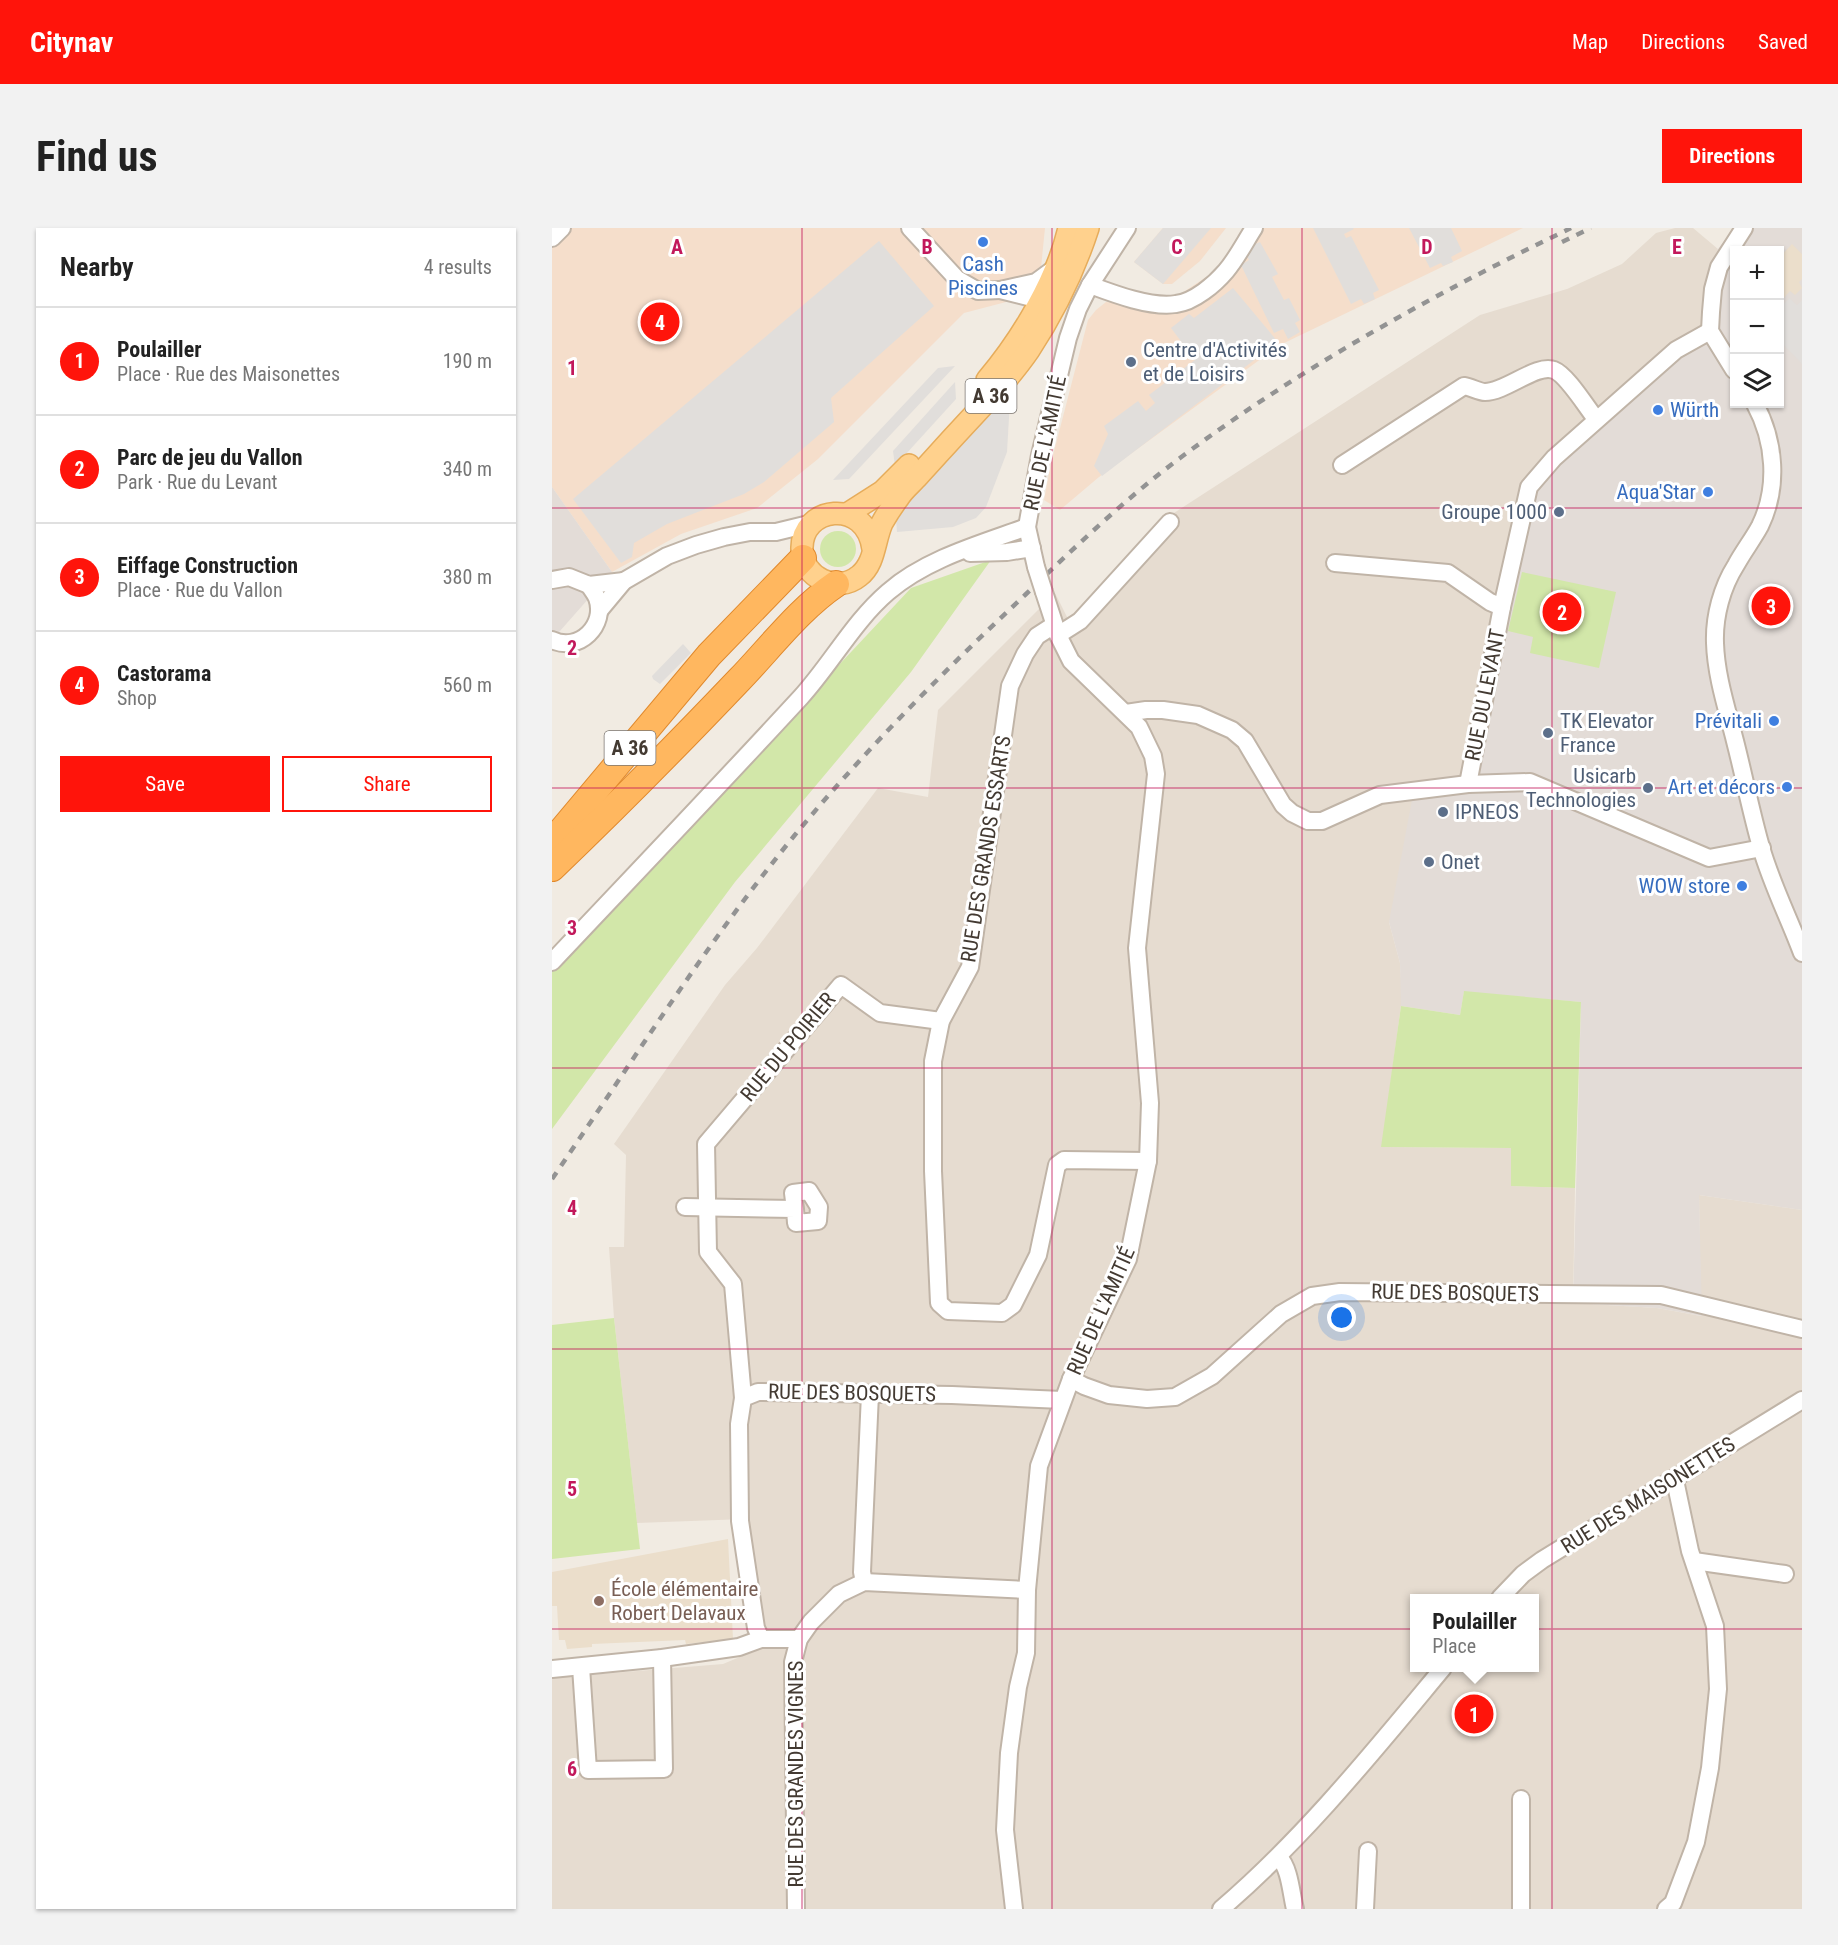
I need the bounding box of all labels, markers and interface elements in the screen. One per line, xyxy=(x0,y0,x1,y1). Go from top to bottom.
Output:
text: Citynav xyxy=(30,26,113,59)
text: Map xyxy=(1572,30,1608,54)
text: Directions xyxy=(1641,30,1725,54)
text: Saved xyxy=(1758,30,1808,54)
button: Directions xyxy=(1662,129,1802,183)
text: Find us xyxy=(36,132,157,181)
text: A xyxy=(671,235,683,259)
text: B xyxy=(921,235,933,259)
marker: Cash Piscines xyxy=(976,235,990,249)
text: C xyxy=(1171,235,1183,259)
text: D xyxy=(1421,235,1433,259)
text: E xyxy=(1672,235,1682,259)
map controls xyxy=(1730,246,1784,408)
button: + xyxy=(1730,246,1784,300)
text: Nearby xyxy=(60,252,134,282)
place label: Cash Piscines xyxy=(948,252,1018,300)
text: 4 results xyxy=(424,255,492,279)
pin: 4 xyxy=(640,300,680,344)
button: − xyxy=(1730,300,1784,354)
text: Poulailler xyxy=(117,337,201,362)
place label: Centre d'Activités et de Loisirs xyxy=(1143,338,1287,386)
text: 1 xyxy=(74,349,85,373)
text: 190 m xyxy=(443,349,492,373)
button: layers xyxy=(1730,354,1784,408)
marker: Centre d'Activités et de Loisirs xyxy=(1124,355,1138,369)
text: 1 xyxy=(567,356,577,380)
text: Place · Rue des Maisonettes xyxy=(117,362,340,386)
street label: RUE DE L'AMITIÉ xyxy=(1019,373,1071,513)
road number: A 36 xyxy=(966,379,1016,413)
place label: Würth xyxy=(1670,398,1719,422)
marker: Würth xyxy=(1651,403,1665,417)
text: Parc de jeu du Vallon xyxy=(117,445,303,470)
text: 2 xyxy=(74,457,85,481)
text: 340 m xyxy=(443,457,492,481)
text: Park · Rue du Levant xyxy=(117,470,278,494)
place label: Aqua'Star xyxy=(1617,480,1696,504)
marker: Aqua'Star xyxy=(1701,485,1715,499)
place label: Groupe 1000 xyxy=(1441,500,1547,524)
marker: Groupe 1000 xyxy=(1552,505,1566,519)
text: Eiffage Construction xyxy=(117,553,298,578)
text: 3 xyxy=(74,565,85,589)
text: 380 m xyxy=(443,565,492,589)
text: Place · Rue du Vallon xyxy=(117,578,283,602)
pin: 3 xyxy=(1752,584,1790,628)
pin: 2 xyxy=(1542,590,1582,634)
street label: RUE DU LEVANT xyxy=(1460,627,1510,763)
text: 2 xyxy=(567,636,577,660)
text: Castorama xyxy=(117,661,211,686)
text: 4 xyxy=(74,673,85,697)
text: 560 m xyxy=(443,673,492,697)
text: Shop xyxy=(117,686,157,710)
place label: TK Elevator France xyxy=(1560,709,1654,757)
place label: Prévitali xyxy=(1695,709,1762,733)
marker: Prévitali xyxy=(1767,714,1781,728)
marker: TK Elevator France xyxy=(1541,726,1555,740)
road number: A 36 xyxy=(604,731,656,765)
street label: RUE DES GRANDS ESSARTS xyxy=(956,734,1016,964)
button: Save xyxy=(60,756,270,812)
button: Share xyxy=(282,756,492,812)
place label: Usicarb Technologies xyxy=(1526,764,1636,812)
place label: Art et décors xyxy=(1668,775,1775,799)
marker: Art et décors xyxy=(1780,780,1794,794)
marker: Usicarb Technologies xyxy=(1641,781,1655,795)
place label: IPNEOS xyxy=(1455,800,1519,824)
marker: IPNEOS xyxy=(1436,805,1450,819)
place label: Onet xyxy=(1441,850,1480,874)
marker: Onet xyxy=(1422,855,1436,869)
place label: WOW store xyxy=(1638,874,1730,898)
marker: WOW store xyxy=(1735,879,1749,893)
text: 3 xyxy=(567,916,577,940)
street label: RUE DU POIRIER xyxy=(736,988,840,1106)
text: 4 xyxy=(567,1196,577,1220)
street label: RUE DE L'AMITIÉ xyxy=(1062,1243,1140,1379)
street label: RUE DES BOSQUETS xyxy=(1371,1280,1539,1306)
your location xyxy=(1327,1303,1356,1332)
street label: RUE DES BOSQUETS xyxy=(768,1380,936,1406)
street label: RUE DES MAISONETTES xyxy=(1557,1432,1739,1558)
text: 5 xyxy=(567,1477,577,1501)
place label: École élémentaire Robert Delavaux xyxy=(611,1577,759,1625)
marker: École élémentaire Robert Delavaux xyxy=(592,1594,606,1608)
popup xyxy=(1410,1594,1539,1672)
text: Poulailler xyxy=(1432,1609,1517,1634)
text: Place xyxy=(1432,1634,1476,1658)
street label: RUE DES GRANDES VIGNES xyxy=(784,1660,808,1887)
pin: 1 xyxy=(1454,1692,1494,1736)
text: 6 xyxy=(567,1757,577,1781)

